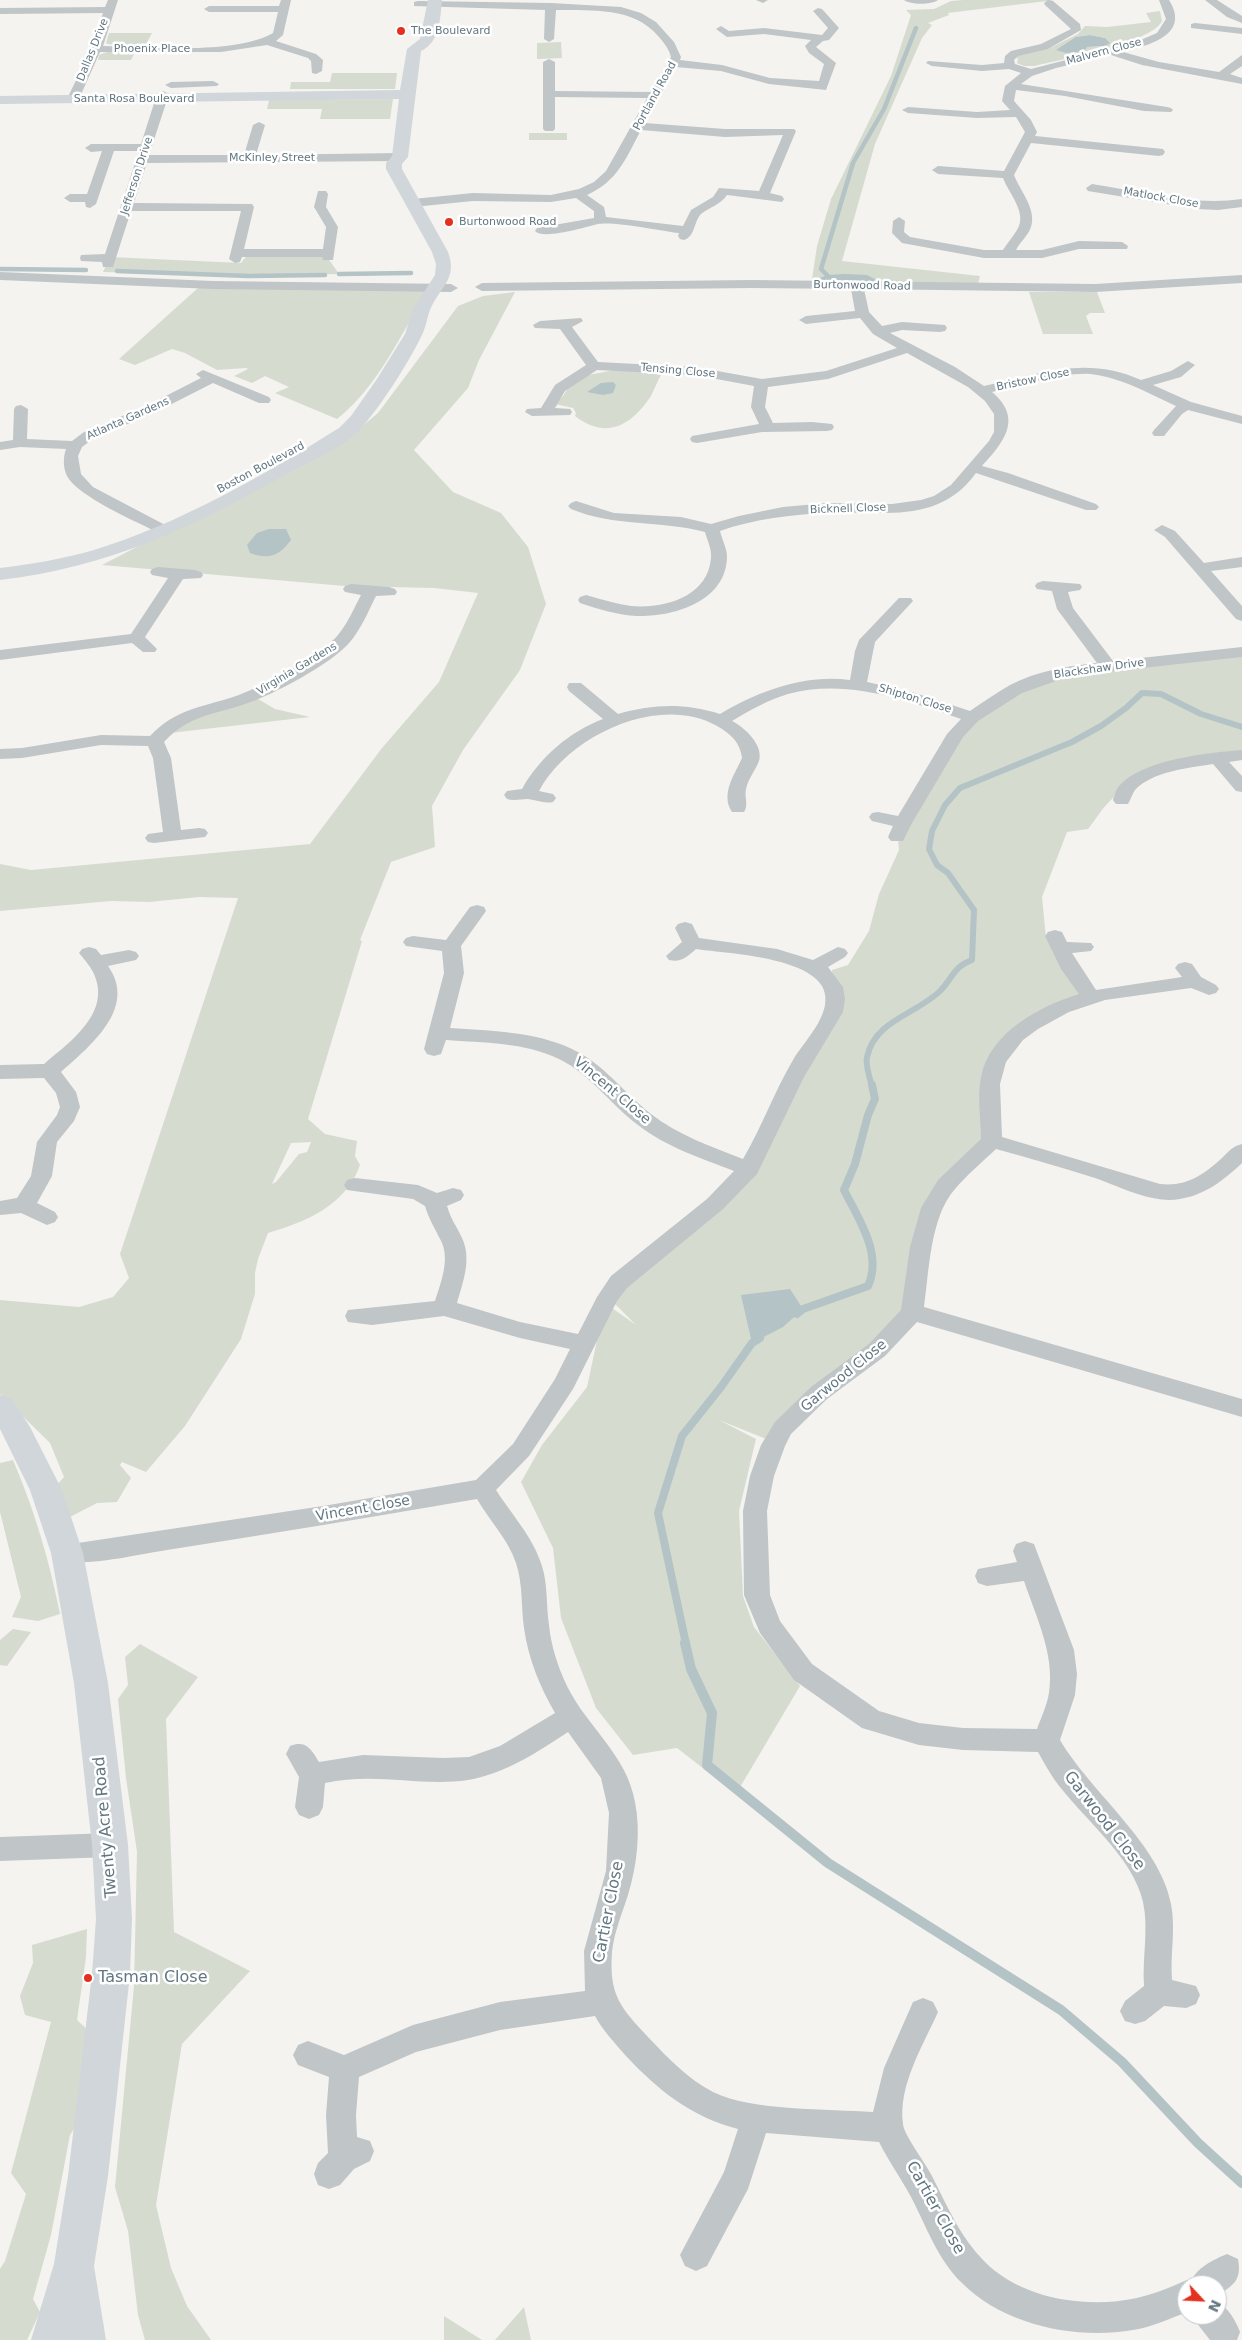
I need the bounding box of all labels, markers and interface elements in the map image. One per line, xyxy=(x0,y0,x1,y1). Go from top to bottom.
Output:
street label: Dallas Drive xyxy=(74,17,112,83)
place label: The Boulevard xyxy=(411,24,491,38)
marker: The Boulevard xyxy=(395,25,407,37)
street label: Malvern Close xyxy=(1065,36,1143,68)
street label: Phoenix Place xyxy=(114,42,190,56)
street label: Portland Road xyxy=(631,59,679,133)
street label: Santa Rosa Boulevard xyxy=(74,92,194,106)
street label: Jefferson Drive xyxy=(118,135,156,217)
street label: McKinley Street xyxy=(229,151,315,165)
street label: Matlock Close xyxy=(1122,185,1200,211)
place label: Burtonwood Road xyxy=(459,215,557,229)
marker: Burtonwood Road xyxy=(443,216,455,228)
street label: Burtonwood Road xyxy=(813,279,911,293)
street label: Tensing Close xyxy=(640,361,716,381)
street label: Bristow Close xyxy=(995,366,1071,394)
street label: Atlanta Gardens xyxy=(85,395,171,443)
street label: Boston Boulevard xyxy=(215,439,307,497)
street label: Bicknell Close xyxy=(810,501,886,517)
street label: Virginia Gardens xyxy=(255,640,339,698)
street label: Blackshaw Drive xyxy=(1053,656,1145,682)
street label: Shipton Close xyxy=(877,682,953,716)
street label: Vincent Close xyxy=(570,1054,654,1128)
street label: Garwood Close xyxy=(798,1336,890,1416)
street label: Vincent Close xyxy=(315,1492,411,1526)
street label: Twenty Acre Road xyxy=(90,1756,122,1898)
street label: Garwood Close xyxy=(1059,1768,1149,1874)
street label: Cartier Close xyxy=(590,1859,628,1965)
place label: Tasman Close xyxy=(98,1968,207,1988)
marker: Tasman Close xyxy=(82,1972,94,1984)
street label: Cartier Close xyxy=(902,2158,968,2258)
north arrow xyxy=(1177,2275,1227,2325)
text: N xyxy=(1205,2297,1224,2315)

